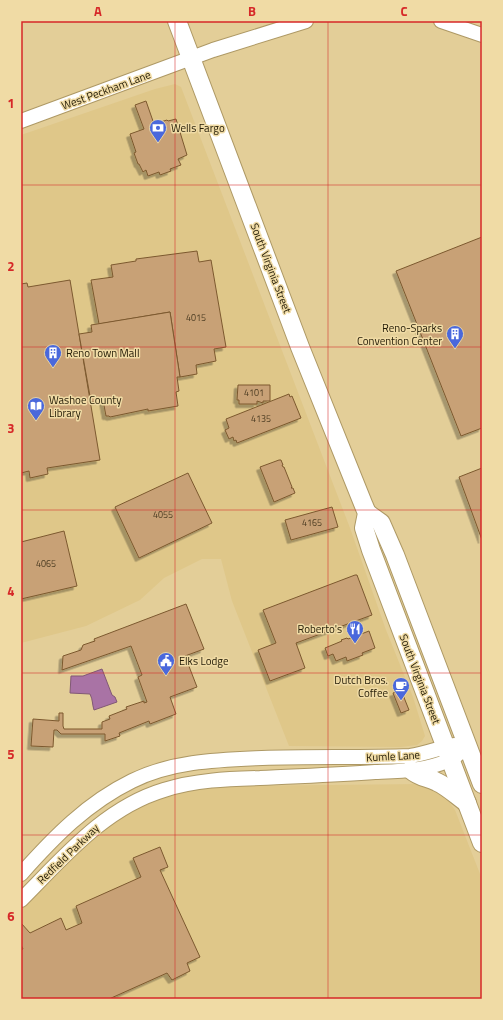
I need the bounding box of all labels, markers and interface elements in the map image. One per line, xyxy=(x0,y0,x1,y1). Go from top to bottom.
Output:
text: A xyxy=(94,1,102,21)
text: B xyxy=(248,1,256,21)
text: C xyxy=(400,1,408,21)
street label: West Peckham Lane xyxy=(59,66,153,114)
text: 1 xyxy=(7,93,15,113)
bank icon: Wells Fargo xyxy=(148,118,168,143)
place label: Wells Fargo xyxy=(171,120,225,136)
street label: South Virginia Street xyxy=(247,221,296,315)
text: 2 xyxy=(7,256,15,276)
house number: 4015 xyxy=(186,311,206,324)
place label: Reno-Sparks Convention Center xyxy=(357,320,442,349)
building icon: Reno-Sparks Convention Center xyxy=(445,324,465,349)
building icon: Reno Town Mall xyxy=(43,343,63,368)
place label: Reno Town Mall xyxy=(66,345,139,361)
house number: 4101 xyxy=(244,386,264,399)
place label: Washoe County Library xyxy=(49,392,122,421)
library icon: Washoe County Library xyxy=(26,396,46,421)
house number: 4135 xyxy=(251,412,271,425)
text: 3 xyxy=(7,418,15,438)
house number: 4055 xyxy=(153,508,173,521)
house number: 4165 xyxy=(302,516,322,529)
house number: 4065 xyxy=(36,557,56,570)
text: 4 xyxy=(7,581,15,601)
restaurant icon: Roberto's xyxy=(345,619,365,644)
place label: Roberto's xyxy=(298,621,342,637)
street label: South Virginia Street xyxy=(396,632,445,726)
public building icon: Elks Lodge xyxy=(156,651,176,676)
place label: Elks Lodge xyxy=(179,653,229,669)
place label: Dutch Bros. Coffee xyxy=(334,672,388,701)
cafe icon: Dutch Bros. Coffee xyxy=(391,676,411,701)
text: 5 xyxy=(7,744,15,764)
street label: Kumle Lane xyxy=(366,747,421,765)
street label: Redfield Parkway xyxy=(33,820,103,888)
text: 6 xyxy=(7,906,15,926)

